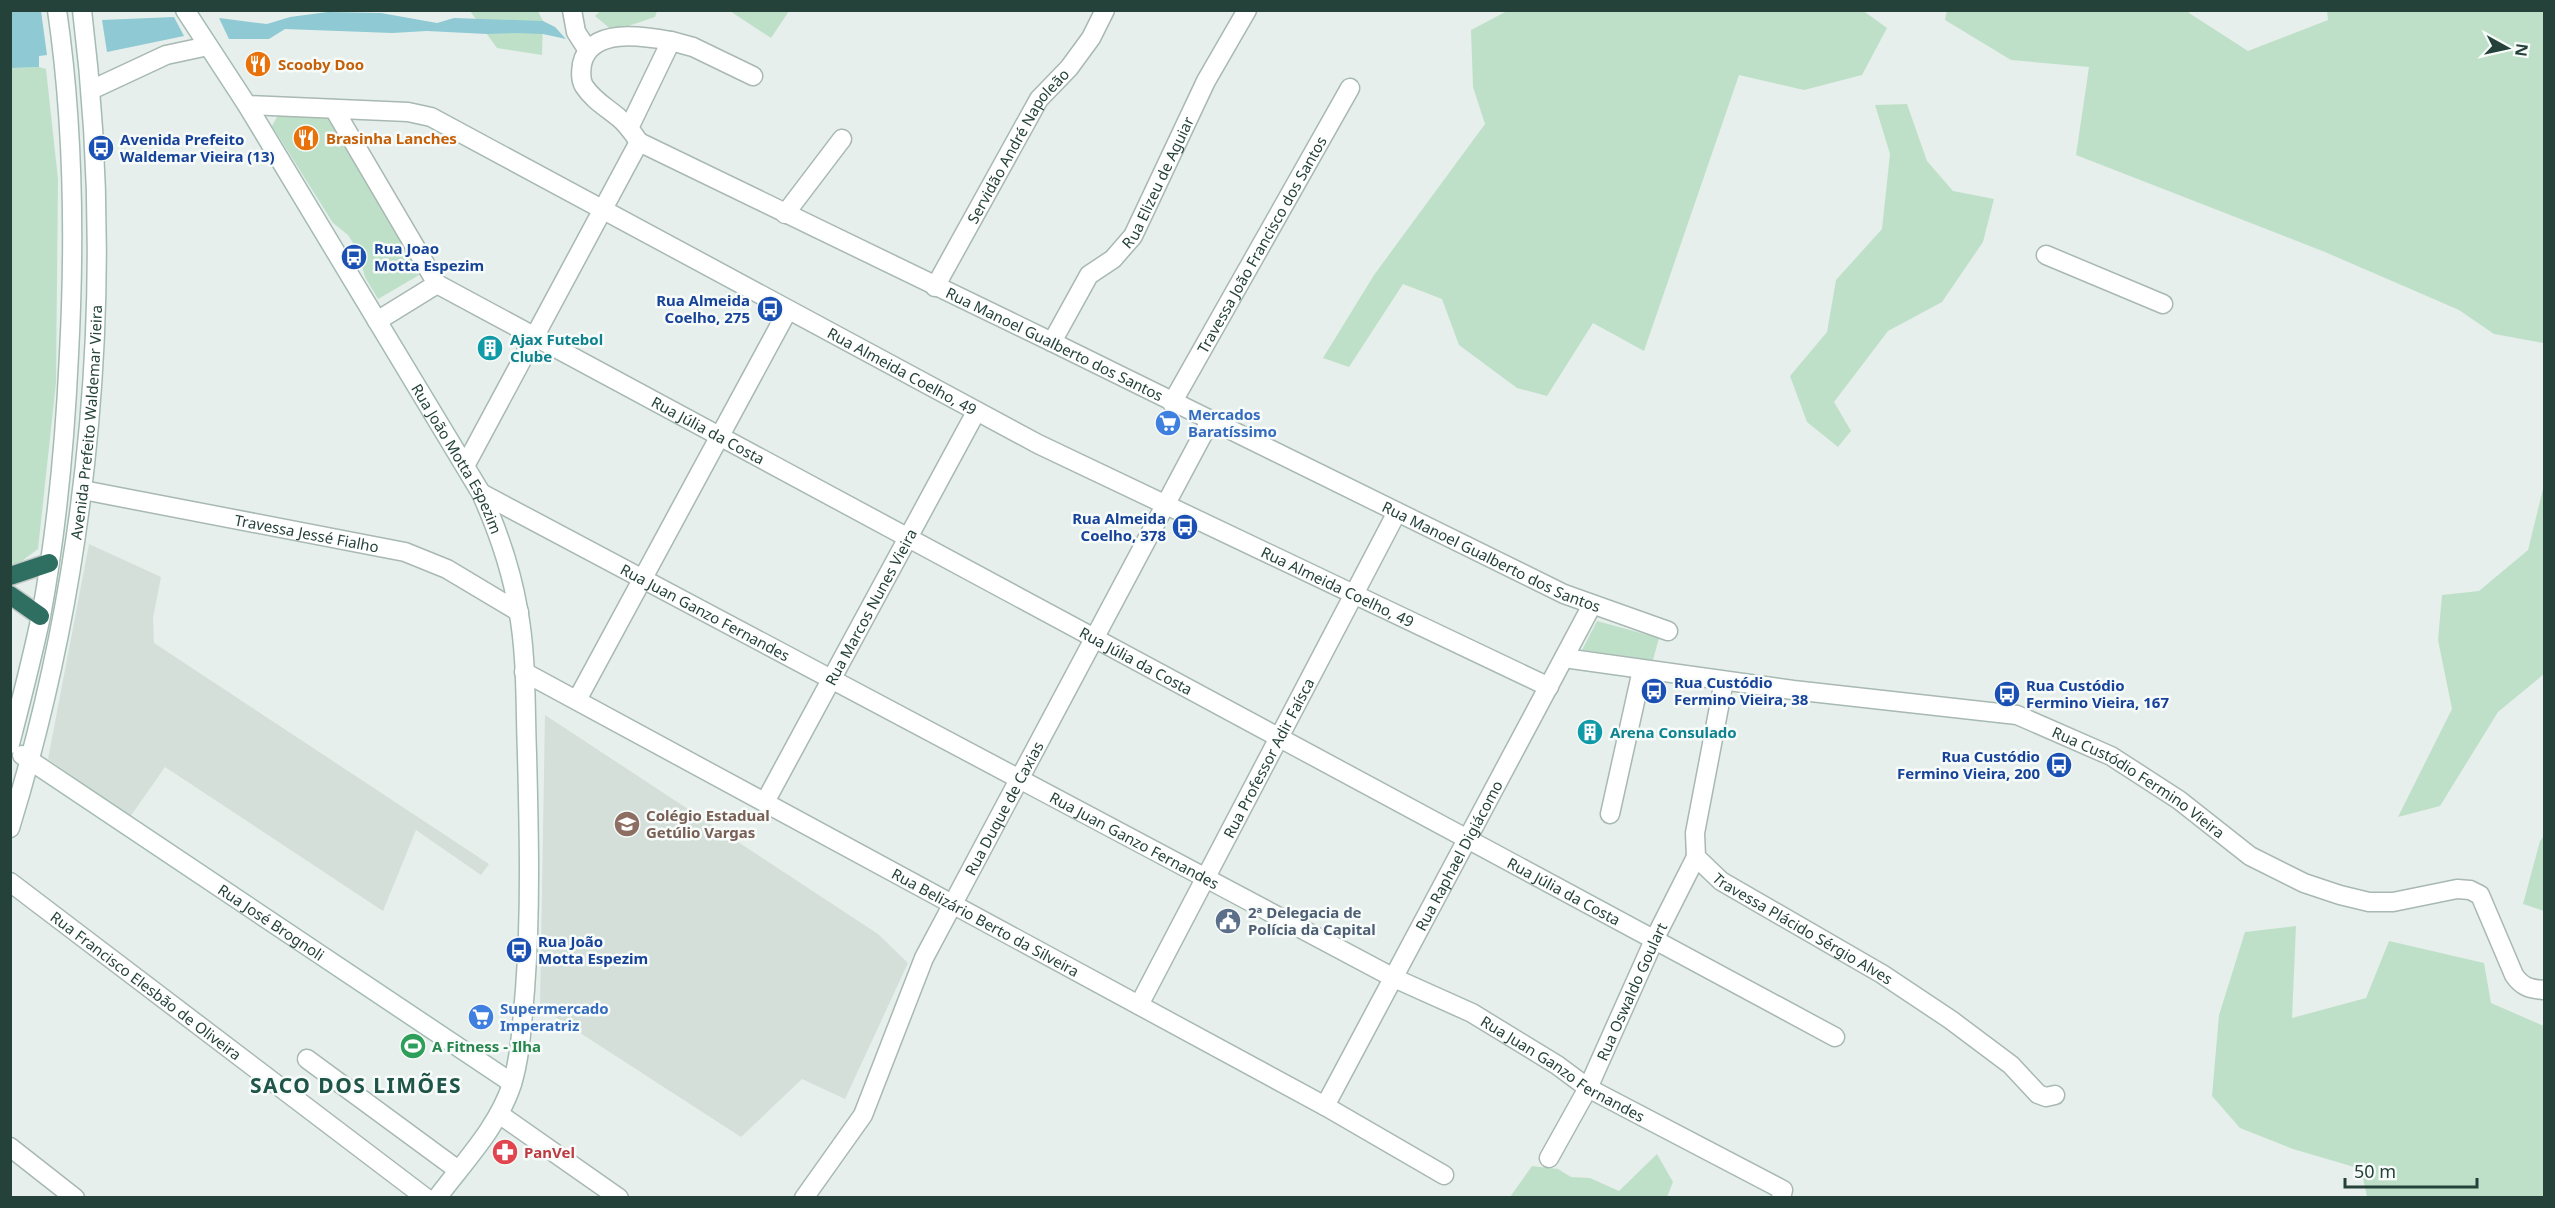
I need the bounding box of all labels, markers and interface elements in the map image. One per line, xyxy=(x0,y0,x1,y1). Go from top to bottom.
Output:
north arrow xyxy=(2477,18,2537,78)
text: N xyxy=(2510,42,2534,58)
restaurant icon: Scooby Doo xyxy=(243,49,273,79)
place label: Scooby Doo xyxy=(278,54,364,74)
street label: Servidão André Napoleão xyxy=(962,64,1073,227)
street label: Rua Elizeu de Aguiar xyxy=(1117,113,1198,252)
restaurant icon: Brasinha Lanches xyxy=(291,123,321,153)
place label: Brasinha Lanches xyxy=(326,128,457,148)
place label: Avenida Prefeito Waldemar Vieira (13) xyxy=(120,129,275,166)
street label: Travessa João Francisco dos Santos xyxy=(1192,132,1331,357)
bus stop icon: Avenida Prefeito Waldemar Vieira (13) xyxy=(86,133,116,163)
place label: Rua Joao Motta Espezim xyxy=(374,238,484,275)
bus stop icon: Rua Joao Motta Espezim xyxy=(339,242,369,272)
street label: Rua Manoel Gualberto dos Santos xyxy=(943,282,1167,405)
place label: Rua Almeida Coelho, 275 xyxy=(656,290,750,327)
bus stop icon: Rua Almeida Coelho, 275 xyxy=(755,294,785,324)
street label: Avenida Prefeito Waldemar Vieira xyxy=(65,305,106,541)
street label: Rua Almeida Coelho, 49 xyxy=(824,323,980,419)
place label: Ajax Futebol Clube xyxy=(510,329,603,366)
building icon: Ajax Futebol Clube xyxy=(475,333,505,363)
street label: Rua João Motta Espezim xyxy=(407,380,507,537)
street label: Rua Júlia da Costa xyxy=(648,391,768,469)
place label: Mercados Baratíssimo xyxy=(1188,404,1277,441)
supermarket icon: Mercados Baratíssimo xyxy=(1153,408,1183,438)
street label: Rua Manoel Gualberto dos Santos xyxy=(1379,496,1603,616)
place label: Rua Almeida Coelho, 378 xyxy=(1072,508,1166,545)
street label: Travessa Jessé Fialho xyxy=(233,509,381,557)
bus stop icon: Rua Almeida Coelho, 378 xyxy=(1170,512,1200,542)
street label: Rua Marcos Nunes Vieira xyxy=(820,525,921,689)
street label: Rua Almeida Coelho, 49 xyxy=(1258,542,1417,631)
street label: Rua Juan Ganzo Fernandes xyxy=(617,559,793,665)
street label: Rua Júlia da Costa xyxy=(1076,622,1196,699)
place label: Rua Custódio Fermino Vieira, 38 xyxy=(1674,672,1809,709)
street label: Rua Professor Adir Faísca xyxy=(1218,674,1318,841)
place label: Rua Custódio Fermino Vieira, 167 xyxy=(2026,675,2169,712)
bus stop icon: Rua Custódio Fermino Vieira, 38 xyxy=(1639,676,1669,706)
bus stop icon: Rua Custódio Fermino Vieira, 167 xyxy=(1992,679,2022,709)
building icon: Arena Consulado xyxy=(1575,717,1605,747)
place label: Arena Consulado xyxy=(1610,722,1737,742)
street label: Rua Custódio Fermino Vieira xyxy=(2049,722,2229,842)
street label: Rua Duque de Caxias xyxy=(960,738,1048,879)
place label: Rua Custódio Fermino Vieira, 200 xyxy=(1897,746,2040,783)
bus stop icon: Rua Custódio Fermino Vieira, 200 xyxy=(2044,750,2074,780)
street label: Rua Raphael Digiácomo xyxy=(1410,777,1507,934)
street label: Rua Juan Ganzo Fernandes xyxy=(1046,787,1223,893)
place label: Colégio Estadual Getúlio Vargas xyxy=(646,805,770,842)
school or university icon: Colégio Estadual Getúlio Vargas xyxy=(612,809,642,839)
street label: Rua Júlia da Costa xyxy=(1504,852,1624,930)
street label: Rua Belizário Berto da Silveira xyxy=(888,863,1083,981)
street label: Travessa Plácido Sérgio Alves xyxy=(1708,868,1897,989)
street label: Rua José Brognoli xyxy=(214,879,328,965)
place label: 2ª Delegacia de Polícia da Capital xyxy=(1248,902,1376,939)
street label: Rua Francisco Elesbão de Oliveira xyxy=(47,906,246,1064)
public building icon: 2ª Delegacia de Polícia da Capital xyxy=(1213,906,1243,936)
street label: Rua Oswaldo Goulart xyxy=(1592,918,1672,1064)
place label: Rua João Motta Espezim xyxy=(538,931,648,968)
bus stop icon: Rua João Motta Espezim xyxy=(504,935,534,965)
place label: Supermercado Imperatriz xyxy=(500,998,609,1035)
supermarket icon: Supermercado Imperatriz xyxy=(466,1002,496,1032)
street label: Rua Juan Ganzo Fernandes xyxy=(1477,1011,1648,1126)
sports icon: A Fitness - Ilha xyxy=(398,1031,428,1061)
place label: A Fitness - Ilha xyxy=(432,1036,541,1056)
district label: SACO DOS LIMÕES xyxy=(250,1071,462,1099)
pharmacy icon: PanVel xyxy=(490,1137,520,1167)
place label: PanVel xyxy=(524,1142,575,1162)
scale bar xyxy=(2345,1151,2477,1189)
text: 50 m xyxy=(2354,1159,2396,1183)

